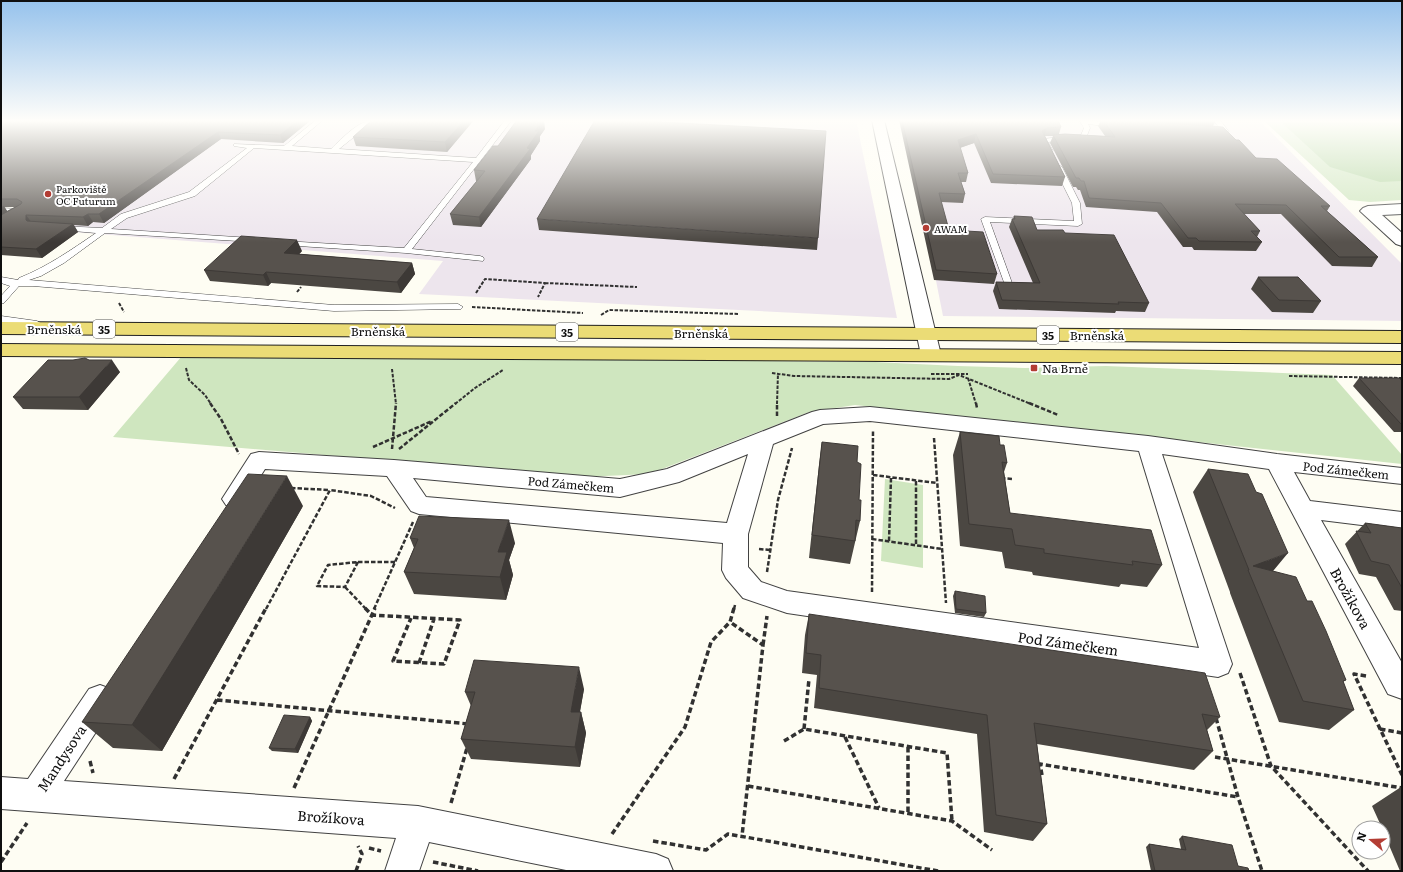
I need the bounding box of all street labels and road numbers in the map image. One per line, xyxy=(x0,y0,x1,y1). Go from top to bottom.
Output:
street label: Brněnská xyxy=(27,320,82,338)
road number: 35 xyxy=(93,320,115,338)
street label: Brněnská xyxy=(351,322,406,340)
road number: 35 xyxy=(556,323,578,341)
street label: Brněnská xyxy=(674,324,729,342)
road number: 35 xyxy=(1037,326,1059,344)
street label: Brněnská xyxy=(1070,326,1125,344)
street label: Pod Zámečkem xyxy=(1302,457,1390,484)
street label: Pod Zámečkem xyxy=(527,471,615,497)
street label: Brožíkova xyxy=(1326,564,1376,633)
street label: Pod Zámečkem xyxy=(1016,626,1120,660)
street label: Mandysova xyxy=(32,720,90,795)
street label: Brožíkova xyxy=(297,805,366,829)

